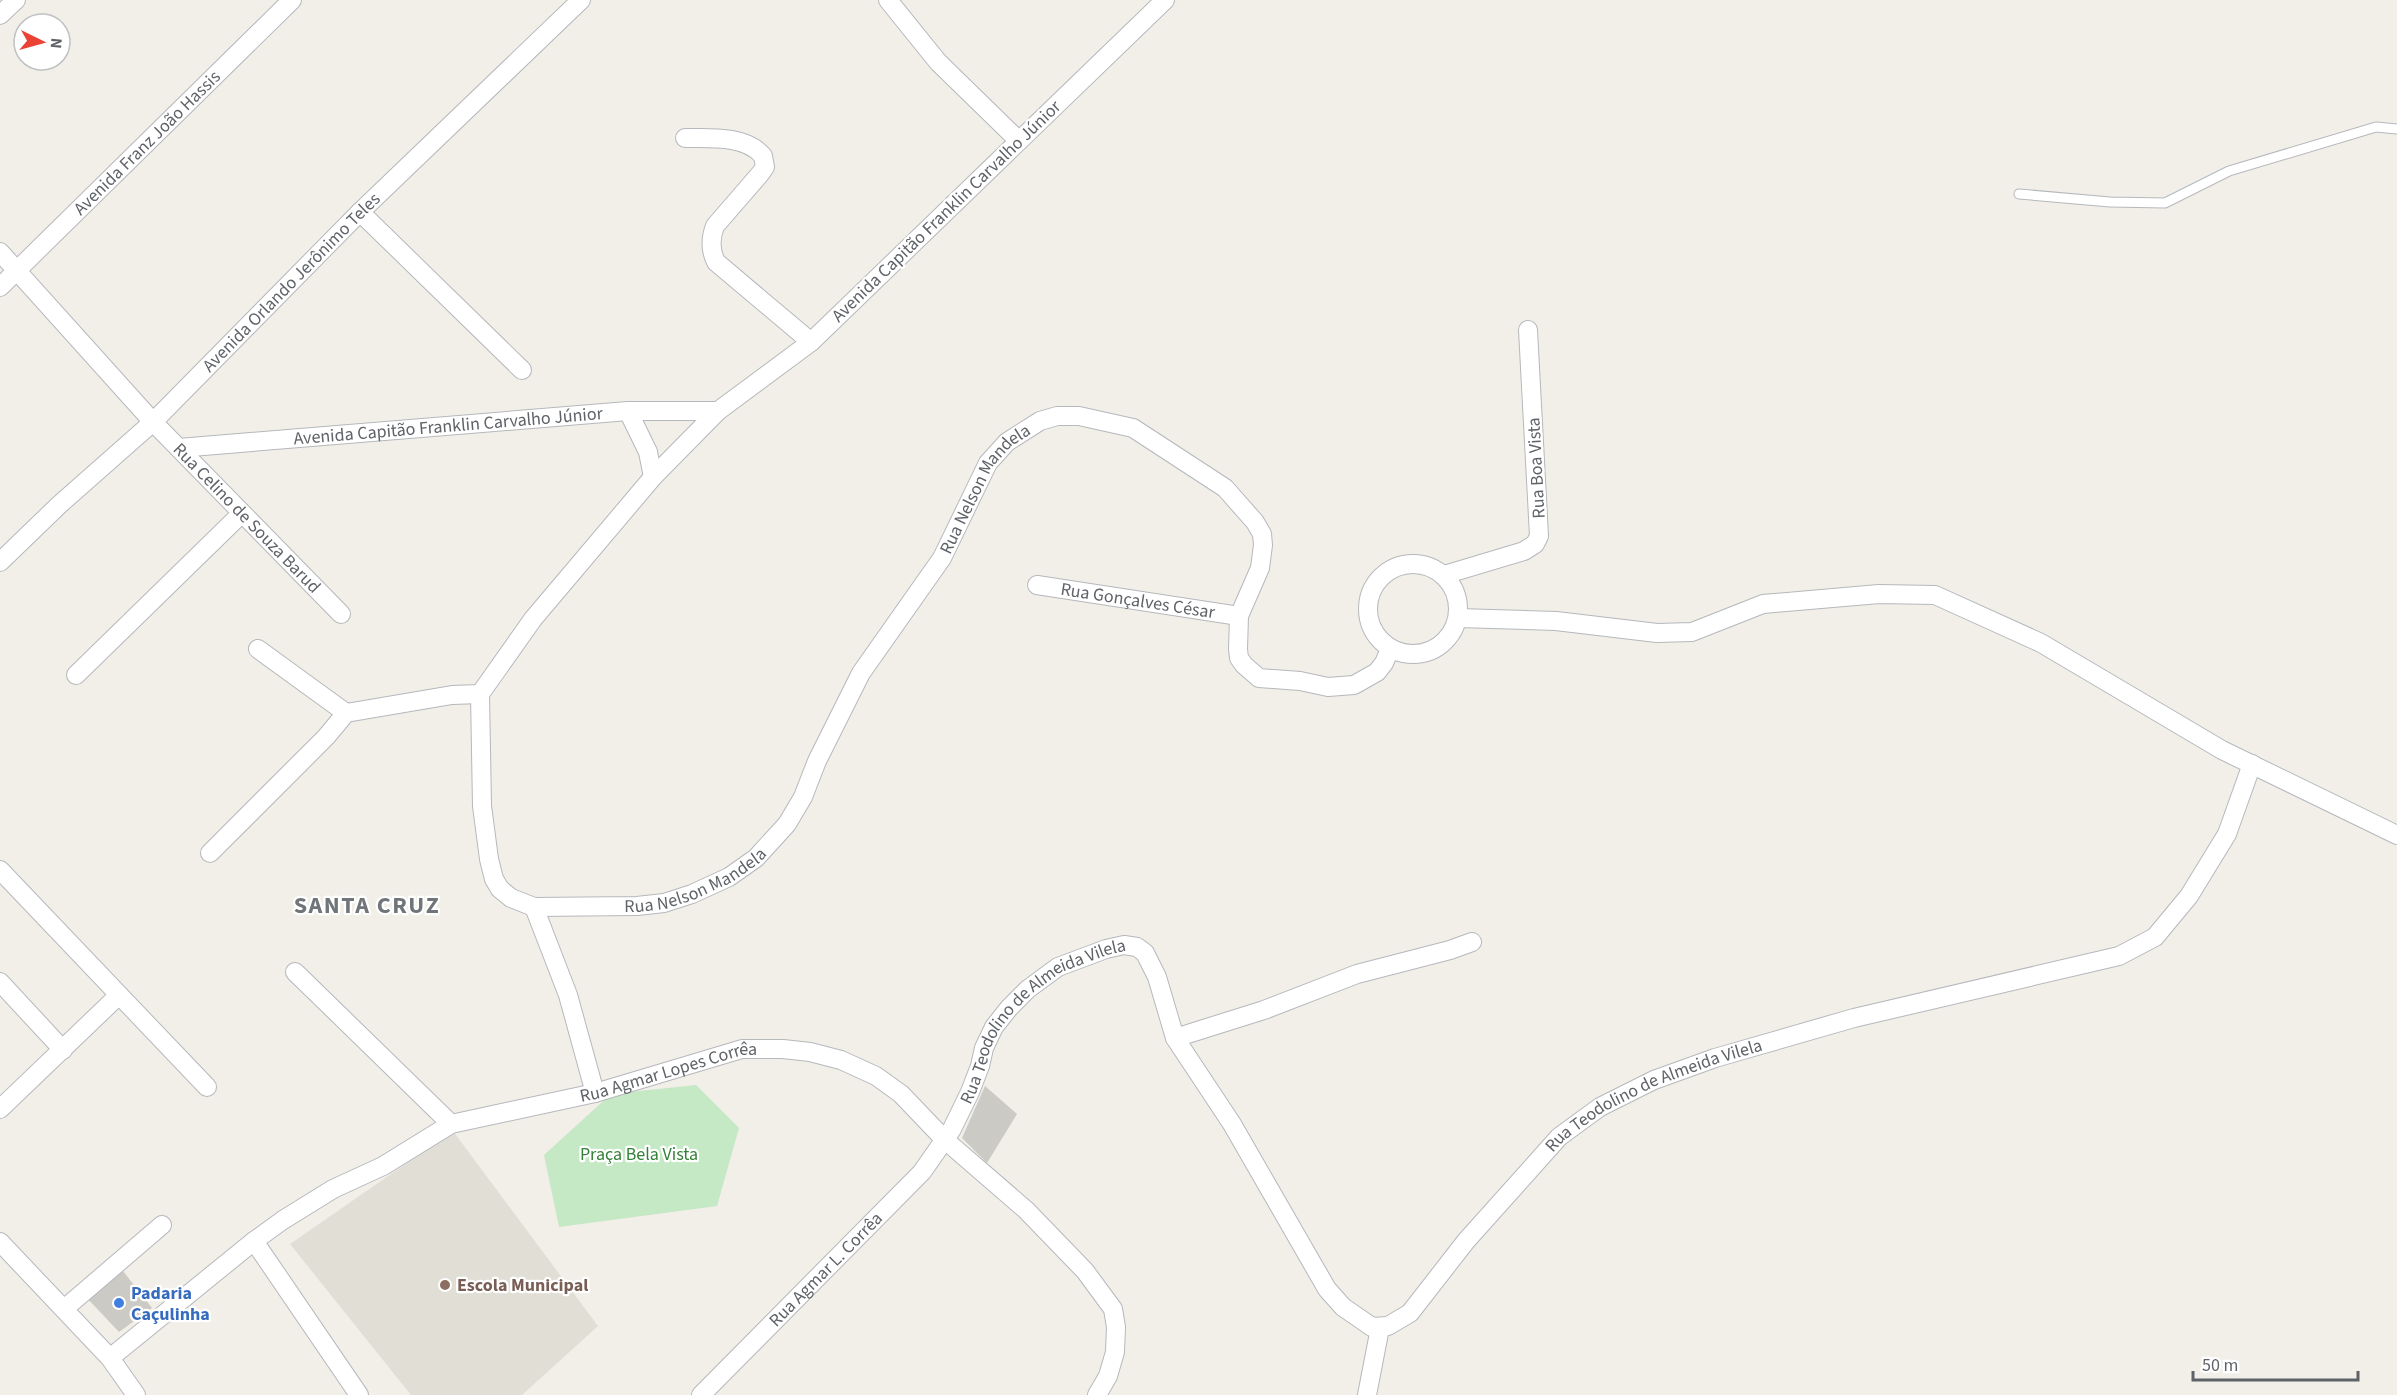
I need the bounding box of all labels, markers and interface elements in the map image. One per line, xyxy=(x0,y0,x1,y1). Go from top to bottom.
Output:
north arrow xyxy=(12,12,72,72)
text: N xyxy=(45,37,67,49)
street label: Avenida Franz João Hassis xyxy=(68,65,226,221)
street label: Avenida Capitão Franklin Carvalho Júnior xyxy=(826,94,1067,328)
street label: Avenida Orlando Jerônimo Teles xyxy=(197,187,386,378)
street label: Avenida Capitão Franklin Carvalho Júnior xyxy=(292,401,605,452)
street label: Rua Boa Vista xyxy=(1521,417,1552,519)
street label: Rua Nelson Mandela xyxy=(934,418,1035,558)
street label: Rua Celino de Souza Barud xyxy=(167,438,326,599)
street label: Rua Gonçalves César xyxy=(1059,577,1217,625)
street label: Rua Nelson Mandela xyxy=(624,842,773,919)
district label: SANTA CRUZ xyxy=(294,888,440,923)
street label: Rua Teodolino de Almeida Vilela xyxy=(954,933,1128,1108)
street label: Rua Teodolino de Almeida Vilela xyxy=(1539,1033,1765,1158)
street label: Rua Agmar Lopes Corrêa xyxy=(577,1037,757,1109)
park label: Praça Bela Vista xyxy=(580,1142,698,1167)
street label: Rua Agmar L. Corrêa xyxy=(763,1207,888,1333)
place label: Escola Municipal xyxy=(457,1273,588,1298)
marker: Escola Municipal xyxy=(438,1278,452,1292)
place label: Padaria Caçulinha xyxy=(131,1281,210,1327)
marker: Padaria Caçulinha xyxy=(112,1296,126,1310)
scale bar xyxy=(2193,1344,2358,1382)
text: 50 m xyxy=(2202,1353,2238,1378)

